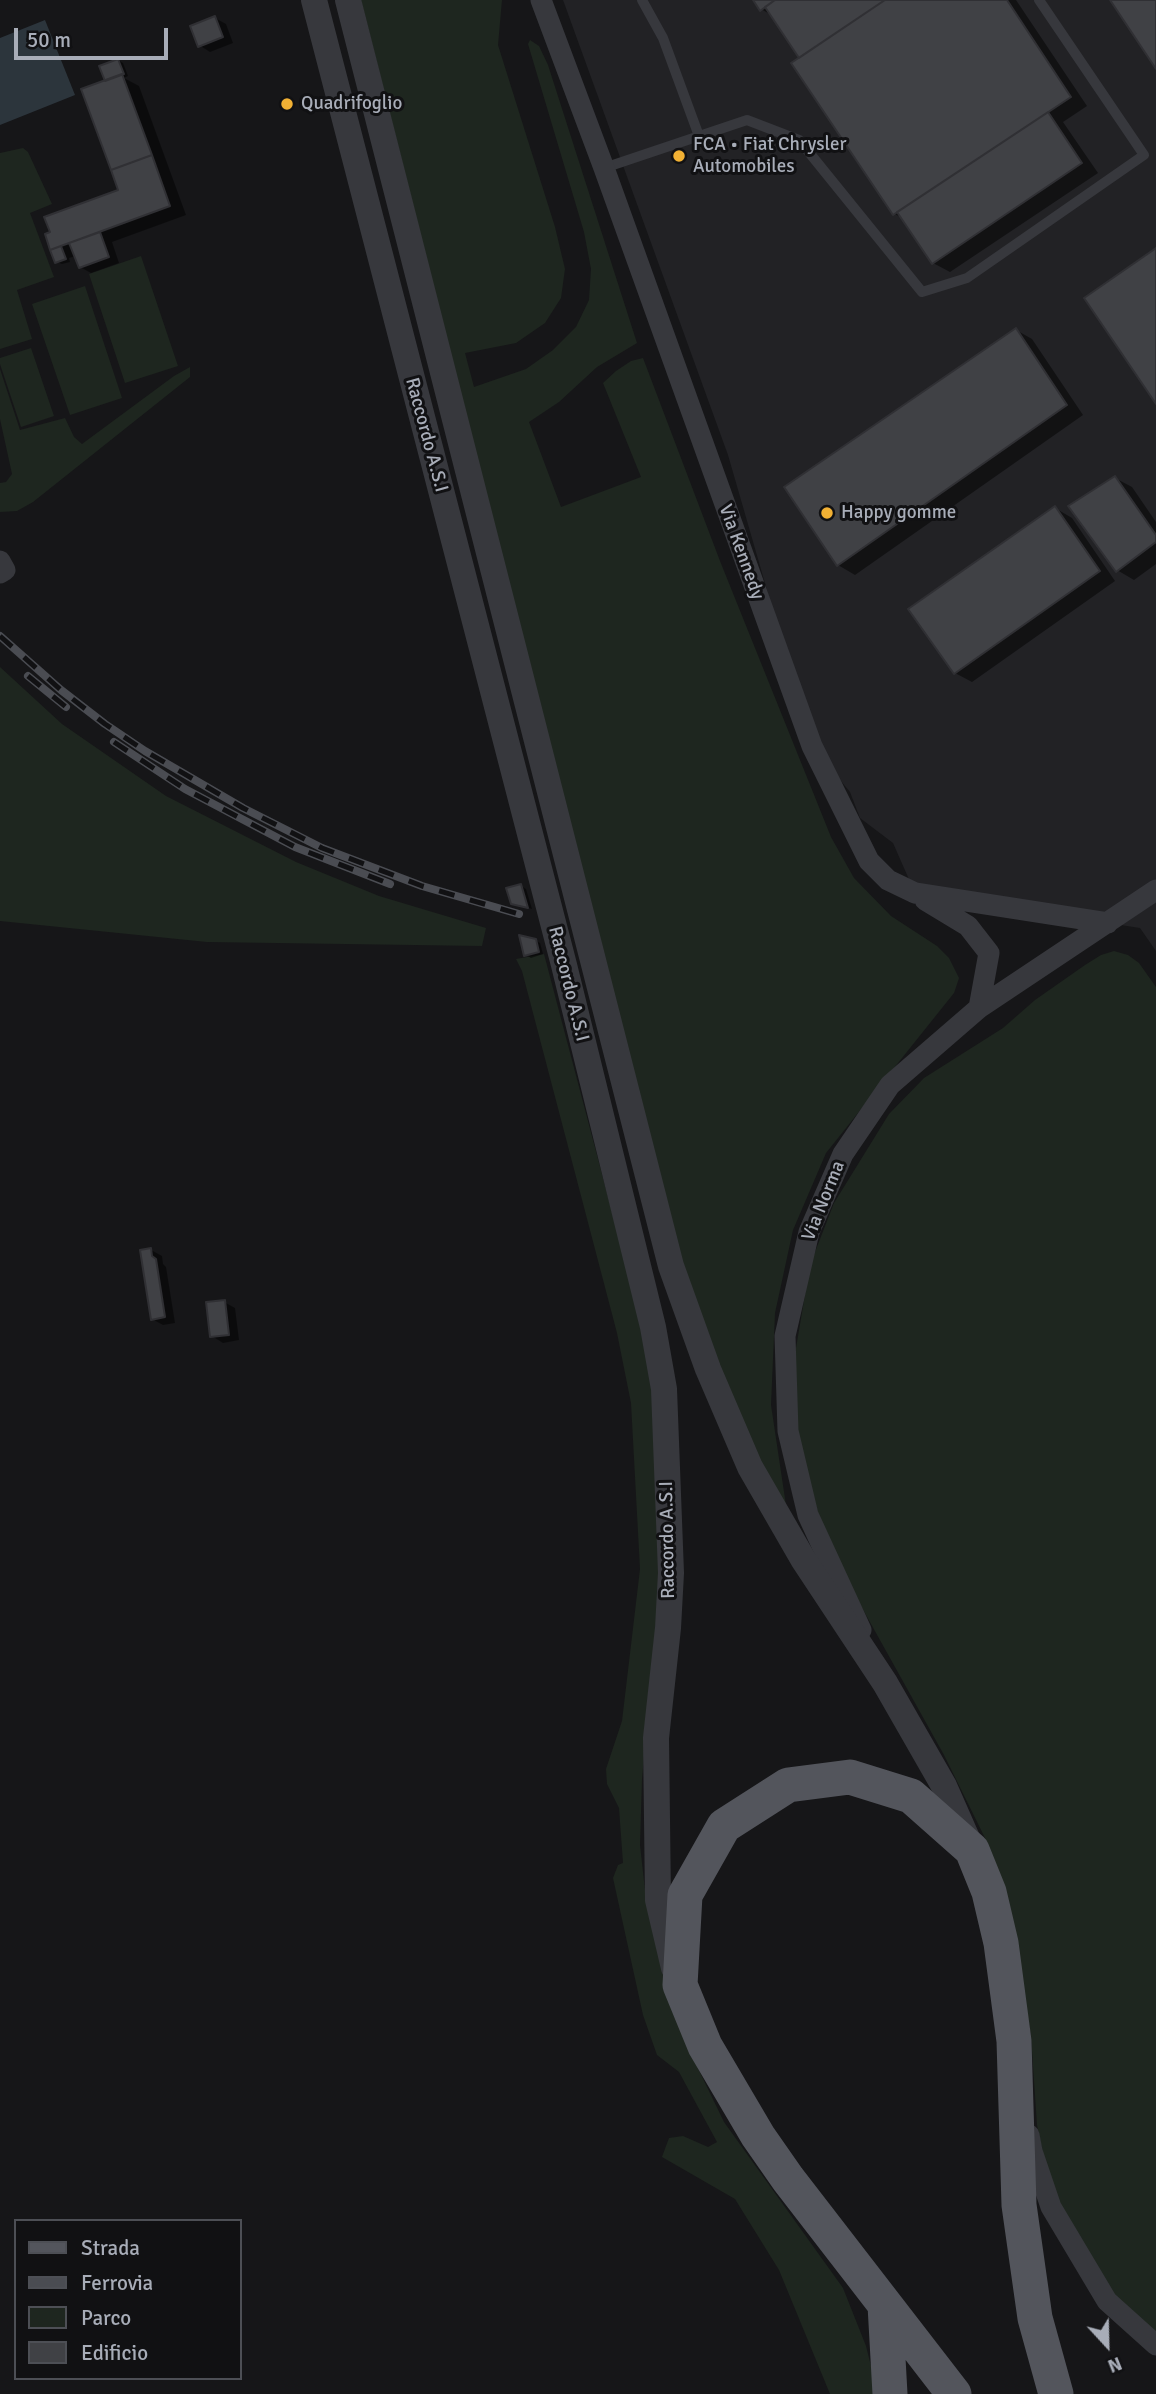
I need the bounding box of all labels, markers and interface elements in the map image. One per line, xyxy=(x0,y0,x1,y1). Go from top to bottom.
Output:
scale bar xyxy=(18,14,172,58)
text: 50 m xyxy=(27,27,71,53)
place label: Quadrifoglio xyxy=(301,93,402,115)
marker: Quadrifoglio xyxy=(279,96,295,112)
place label: FCA • Fiat Chrysler Automobiles xyxy=(693,134,846,178)
marker: FCA • Fiat Chrysler Automobiles xyxy=(671,148,687,164)
street label: Raccordo A.S.I xyxy=(400,375,452,495)
street label: Via Kennedy xyxy=(713,501,769,603)
place label: Happy gomme xyxy=(841,502,956,524)
marker: Happy gomme xyxy=(819,505,835,521)
street label: Raccordo A.S.I xyxy=(543,924,593,1044)
street label: Via Norma xyxy=(798,1158,850,1244)
street label: Raccordo A.S.I xyxy=(656,1481,680,1599)
legend xyxy=(14,2219,242,2380)
text: Strada xyxy=(81,2235,140,2261)
text: Ferrovia xyxy=(81,2270,153,2296)
text: Parco xyxy=(81,2305,131,2331)
north arrow xyxy=(1072,2310,1142,2380)
text: Edificio xyxy=(81,2340,148,2366)
text: N xyxy=(1104,2351,1125,2378)

